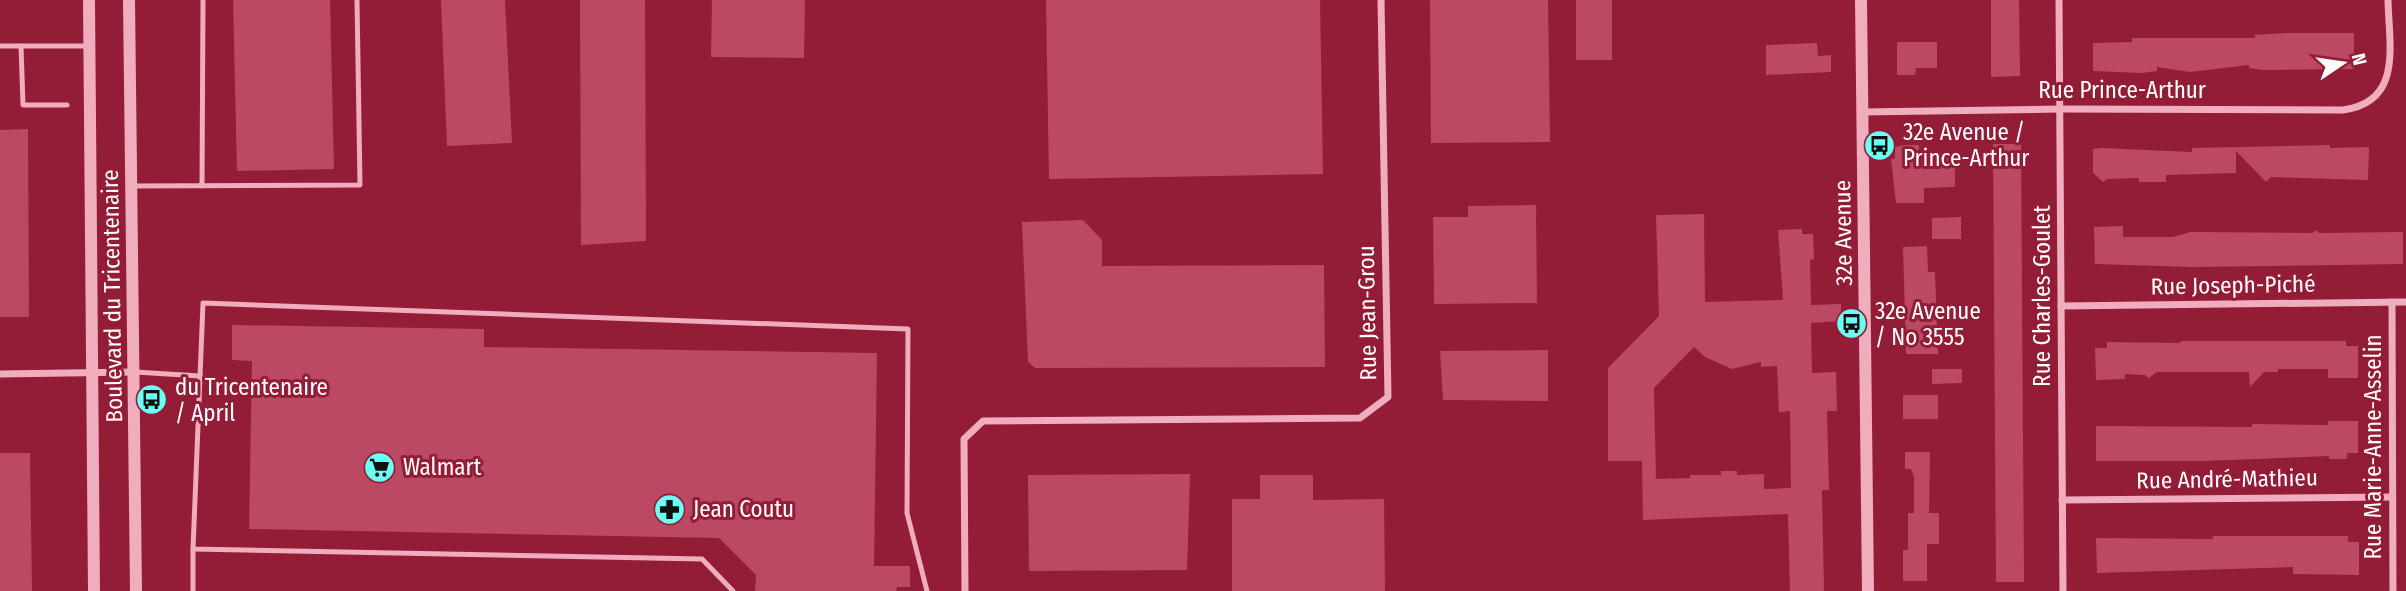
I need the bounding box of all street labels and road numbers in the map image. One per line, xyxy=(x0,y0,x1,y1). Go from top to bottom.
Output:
street label: Rue Prince-Arthur xyxy=(2038,76,2206,104)
street label: Boulevard du Tricentenaire xyxy=(96,169,128,423)
street label: 32e Avenue xyxy=(1828,180,1858,286)
street label: Rue Charles-Goulet xyxy=(2028,205,2056,387)
street label: Rue Jean-Grou xyxy=(1352,245,1382,381)
street label: Rue Joseph-Piché xyxy=(2150,270,2316,300)
street label: Rue Marie-Anne-Asselin xyxy=(2359,334,2387,560)
street label: Rue André-Mathieu xyxy=(2136,463,2318,495)

